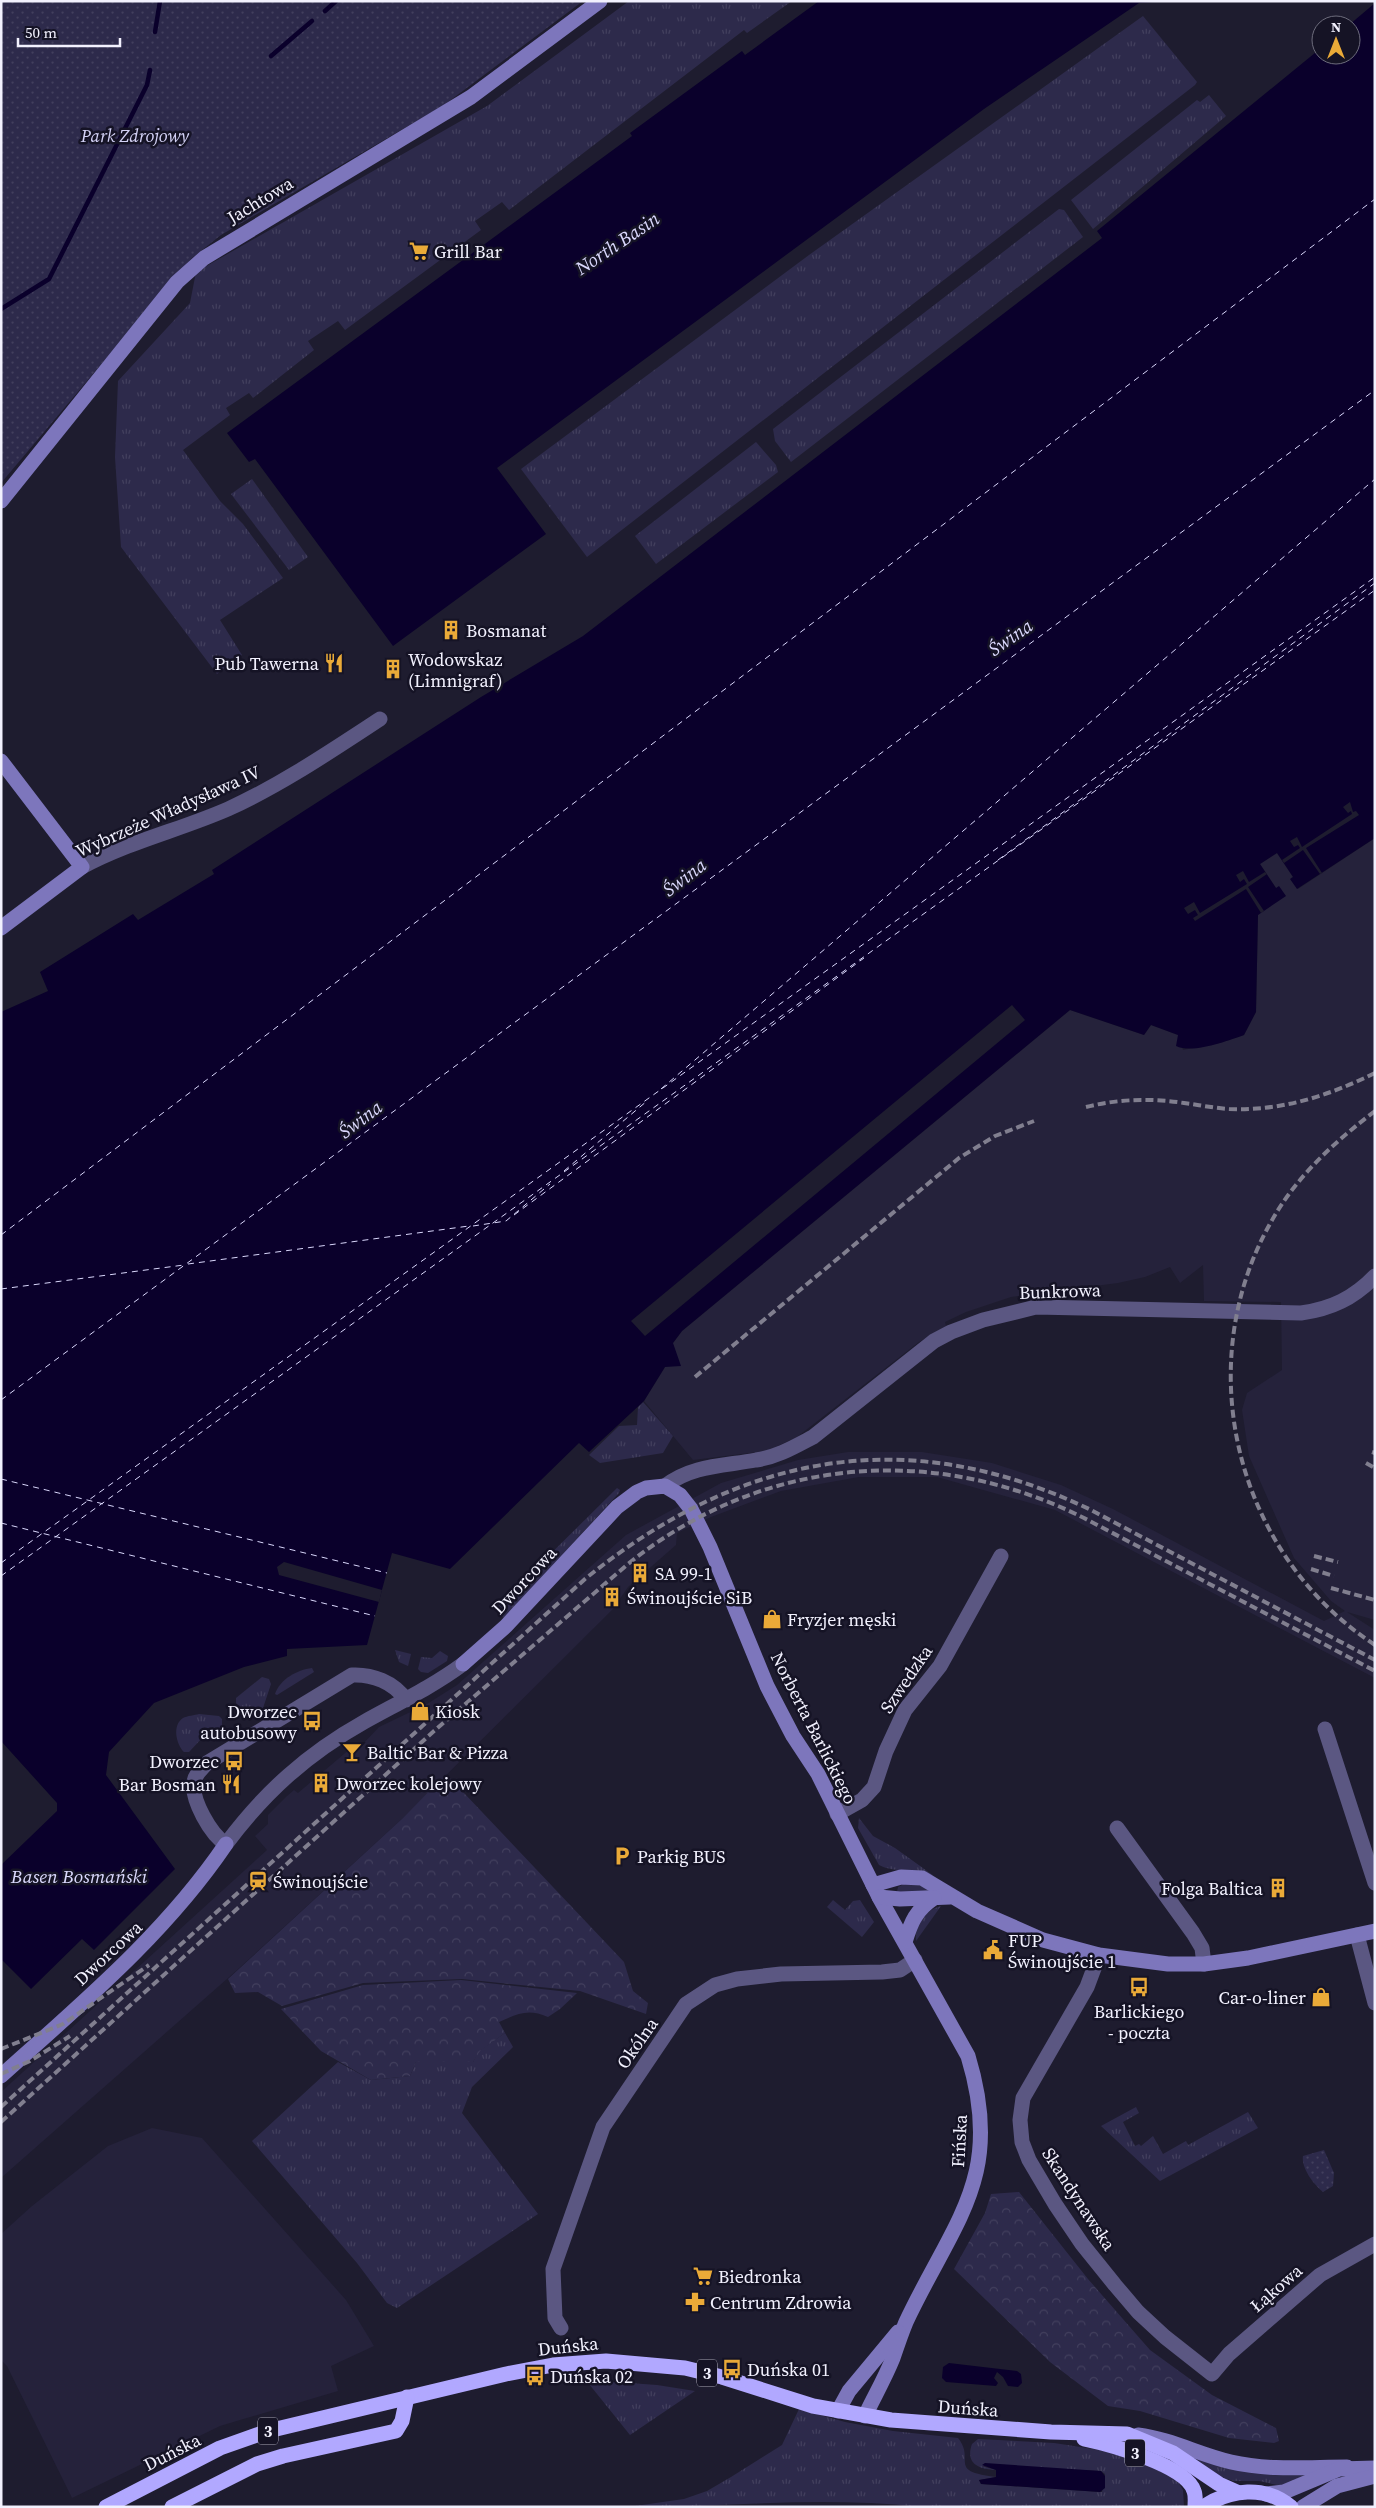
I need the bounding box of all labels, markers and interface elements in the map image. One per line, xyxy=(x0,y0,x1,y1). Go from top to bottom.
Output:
scale bar xyxy=(18,15,120,47)
north arrow xyxy=(1311,15,1361,65)
text: N xyxy=(1331,17,1341,37)
text: 50 m xyxy=(25,22,57,43)
park label: Park Zdrojowy xyxy=(80,123,190,148)
street label: Jachtowa xyxy=(221,170,298,230)
water label: North Basin xyxy=(569,205,664,281)
place label: Grill Bar xyxy=(434,239,503,264)
supermarket icon: Grill Bar xyxy=(408,240,430,262)
water label: Świna xyxy=(983,612,1038,662)
place label: Bosmanat xyxy=(466,618,546,643)
building icon: Bosmanat xyxy=(440,619,462,641)
place label: Wodowskaz (Limnigraf) xyxy=(408,647,503,693)
place label: Pub Tawerna xyxy=(214,651,320,676)
restaurant icon: Pub Tawerna xyxy=(323,652,345,674)
building icon: Wodowskaz (Limnigraf) xyxy=(382,658,404,680)
street label: Wybrzeże Władysława IV xyxy=(72,759,264,863)
water label: Świna xyxy=(657,852,711,902)
water label: Świna xyxy=(333,1094,387,1144)
street label: Bunkrowa xyxy=(1019,1277,1102,1305)
street label: Dworcowa xyxy=(486,1540,563,1620)
place label: SA 99-1 xyxy=(655,1561,713,1586)
building icon: SA 99-1 xyxy=(629,1562,651,1584)
place label: Świnoujście SiB xyxy=(627,1585,752,1610)
building icon: Świnoujście SiB xyxy=(601,1586,623,1608)
place label: Fryzjer męski xyxy=(787,1607,896,1632)
shop icon: Fryzjer męski xyxy=(761,1608,783,1630)
street label: Szwedzka xyxy=(874,1639,938,1718)
street label: Norberta Barlickiego xyxy=(765,1648,863,1808)
place label: Dworzec autobusowy xyxy=(200,1699,298,1745)
place label: Kiosk xyxy=(435,1699,480,1724)
shop icon: Kiosk xyxy=(409,1700,431,1722)
bus stop icon: Dworzec autobusowy xyxy=(301,1710,323,1732)
place label: Baltic Bar & Pizza xyxy=(367,1740,509,1765)
bar icon: Baltic Bar & Pizza xyxy=(341,1741,363,1763)
place label: Dworzec xyxy=(149,1749,219,1774)
bus stop icon: Dworzec xyxy=(223,1750,245,1772)
place label: Dworzec kolejowy xyxy=(336,1771,483,1796)
place label: Bar Bosman xyxy=(119,1772,216,1797)
building icon: Dworzec kolejowy xyxy=(310,1772,332,1794)
restaurant icon: Bar Bosman xyxy=(220,1773,242,1795)
place label: Parkig BUS xyxy=(637,1844,726,1869)
parking icon: Parkig BUS xyxy=(611,1845,633,1867)
water label: Basen Bosmański xyxy=(10,1863,147,1889)
place label: Świnoujście xyxy=(273,1869,368,1894)
station icon: Świnoujście xyxy=(247,1870,269,1892)
place label: Folga Baltica xyxy=(1161,1876,1264,1901)
building icon: Folga Baltica xyxy=(1267,1877,1289,1899)
street label: Dworcowa xyxy=(68,1914,148,1991)
place label: FUP Świnoujście 1 xyxy=(1008,1928,1116,1974)
public building icon: FUP Świnoujście 1 xyxy=(982,1939,1004,1961)
bus stop icon: Barlickiego - poczta xyxy=(1128,1976,1150,1998)
place label: Car-o-liner xyxy=(1219,1985,1306,2010)
shop icon: Car-o-liner xyxy=(1310,1986,1332,2008)
place label: Barlickiego - poczta xyxy=(1094,1999,1184,2045)
street label: Okólna xyxy=(610,2012,664,2074)
street label: Fińska xyxy=(945,2113,973,2168)
street label: Skandynawska xyxy=(1036,2143,1122,2256)
street label: Łąkowa xyxy=(1244,2258,1308,2318)
place label: Biedronka xyxy=(718,2264,802,2289)
supermarket icon: Biedronka xyxy=(692,2265,714,2287)
place label: Centrum Zdrowia xyxy=(710,2290,852,2315)
pharmacy icon: Centrum Zdrowia xyxy=(684,2291,706,2313)
street label: Duńska xyxy=(536,2330,600,2362)
place label: Duńska 01 xyxy=(747,2357,830,2382)
bus stop icon: Duńska 01 xyxy=(721,2358,743,2380)
road number: 3 xyxy=(697,2360,717,2386)
place label: Duńska 02 xyxy=(550,2364,633,2389)
bus stop icon: Duńska 02 xyxy=(524,2365,546,2387)
street label: Duńska xyxy=(937,2393,1000,2423)
road number: 3 xyxy=(258,2418,278,2444)
street label: Duńska xyxy=(139,2427,206,2477)
road number: 3 xyxy=(1125,2440,1145,2466)

